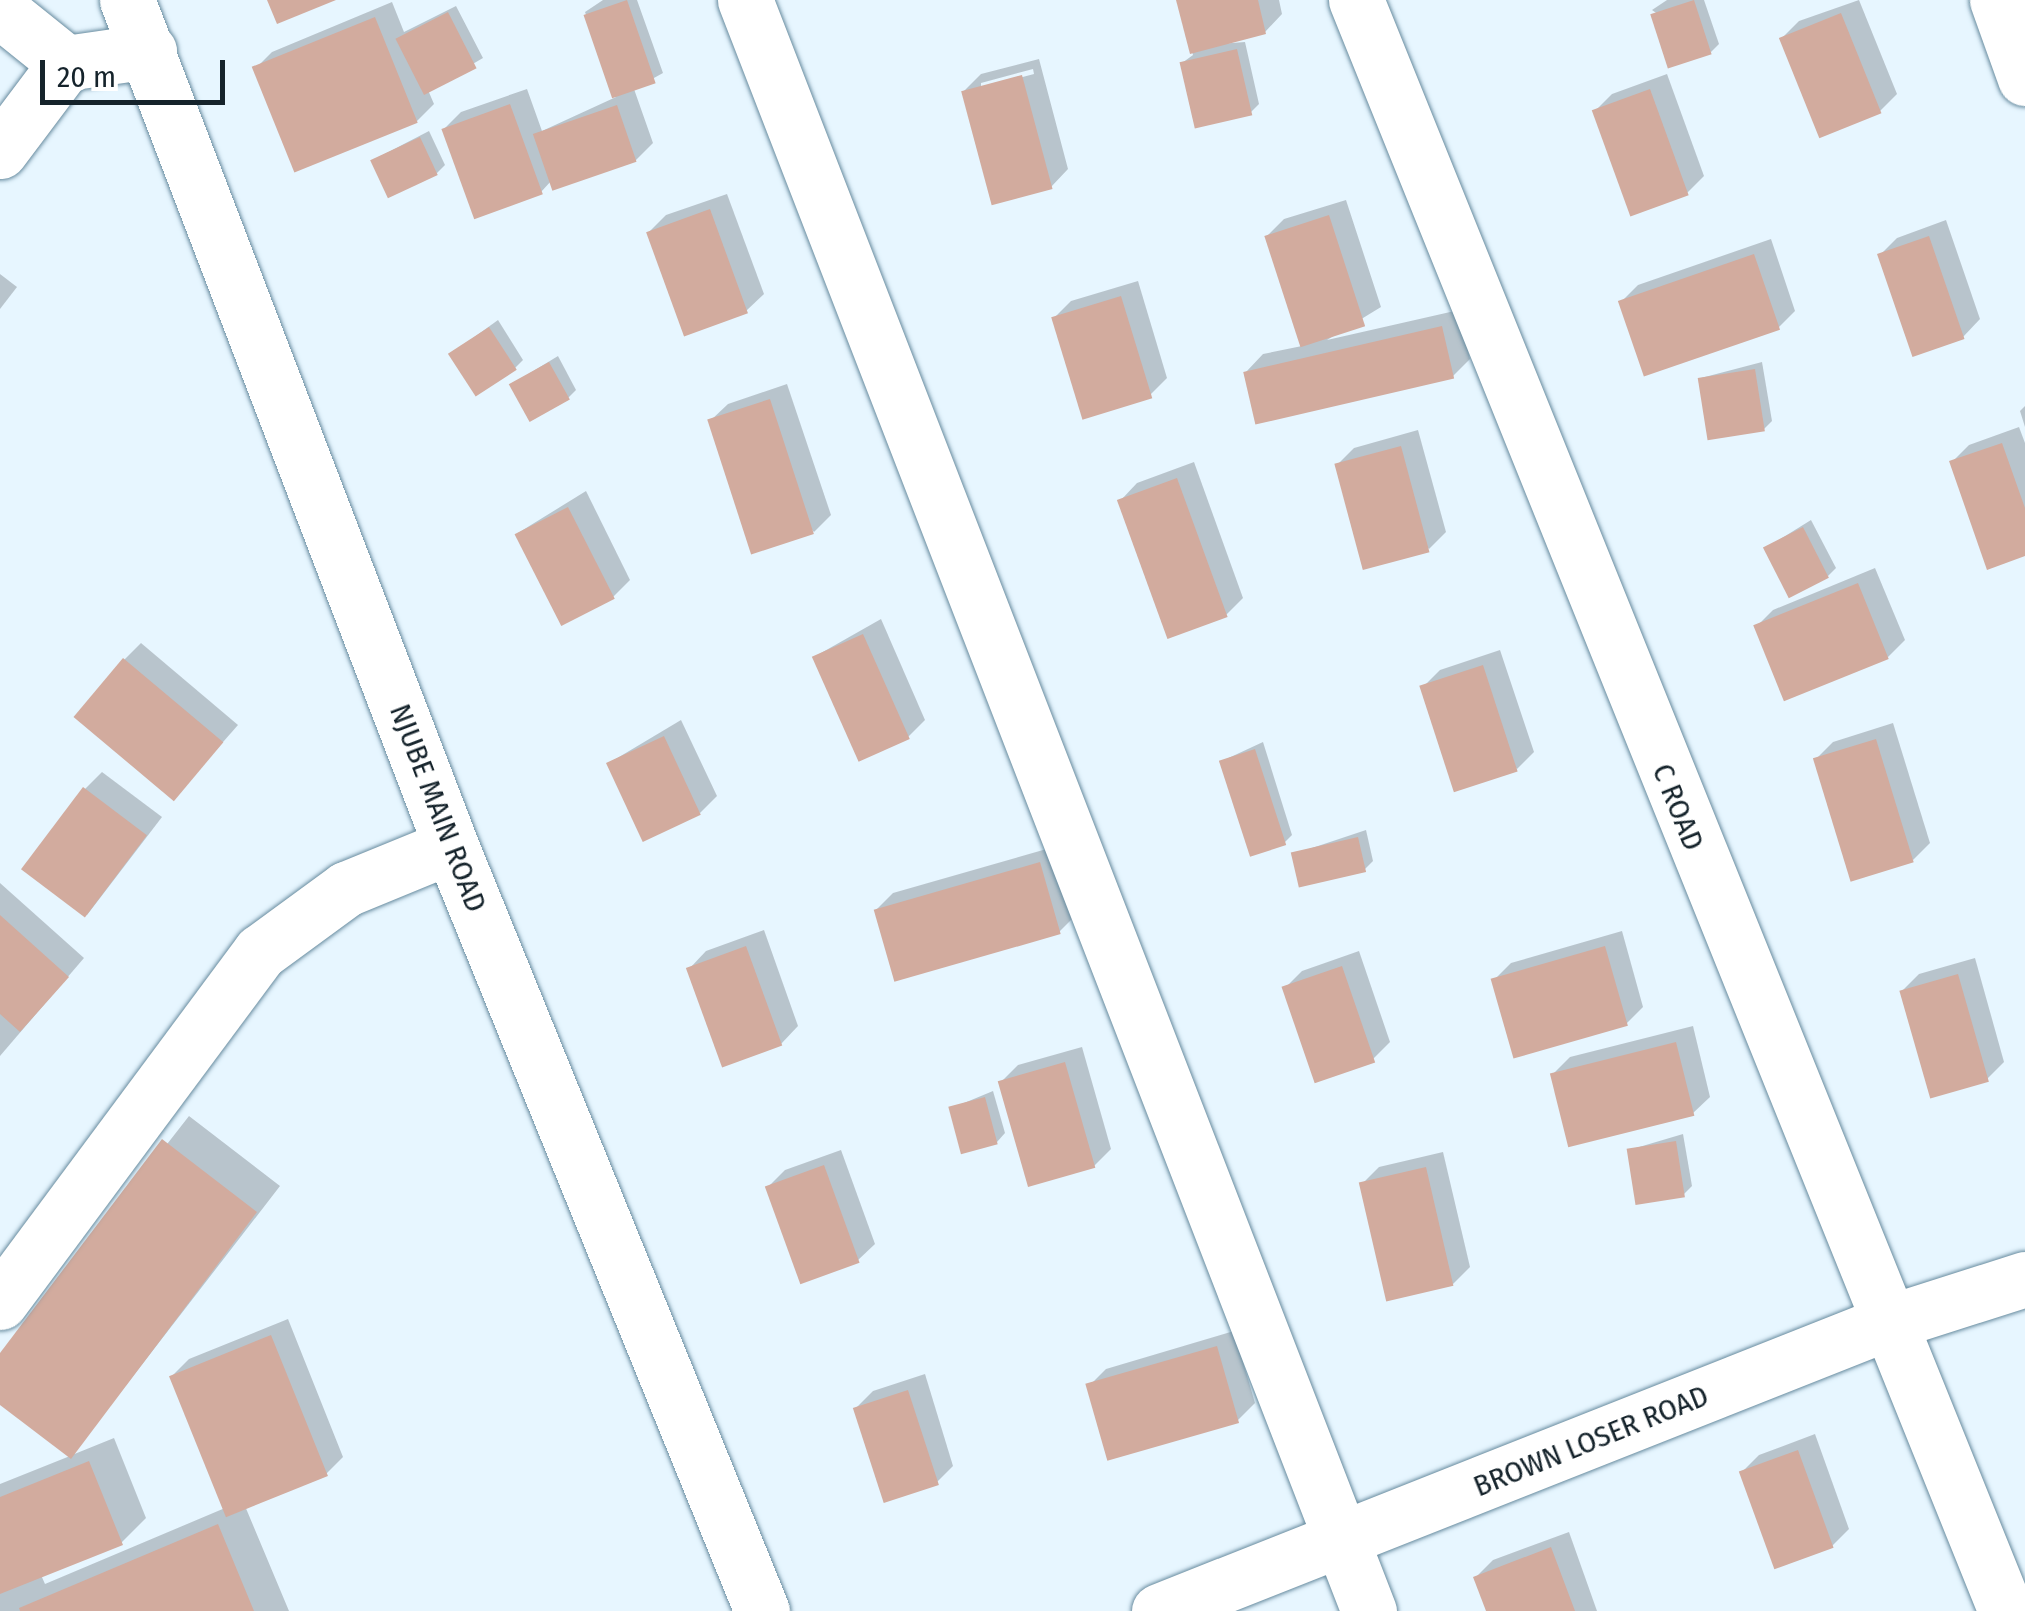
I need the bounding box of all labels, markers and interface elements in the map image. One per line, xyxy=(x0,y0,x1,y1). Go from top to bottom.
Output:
scale bar xyxy=(45,40,230,102)
text: 20 m xyxy=(57,59,116,95)
street label: NJUBE MAIN ROAD xyxy=(382,699,494,917)
street label: C ROAD xyxy=(1644,758,1712,856)
street label: BROWN LOSER ROAD xyxy=(1468,1377,1714,1505)

